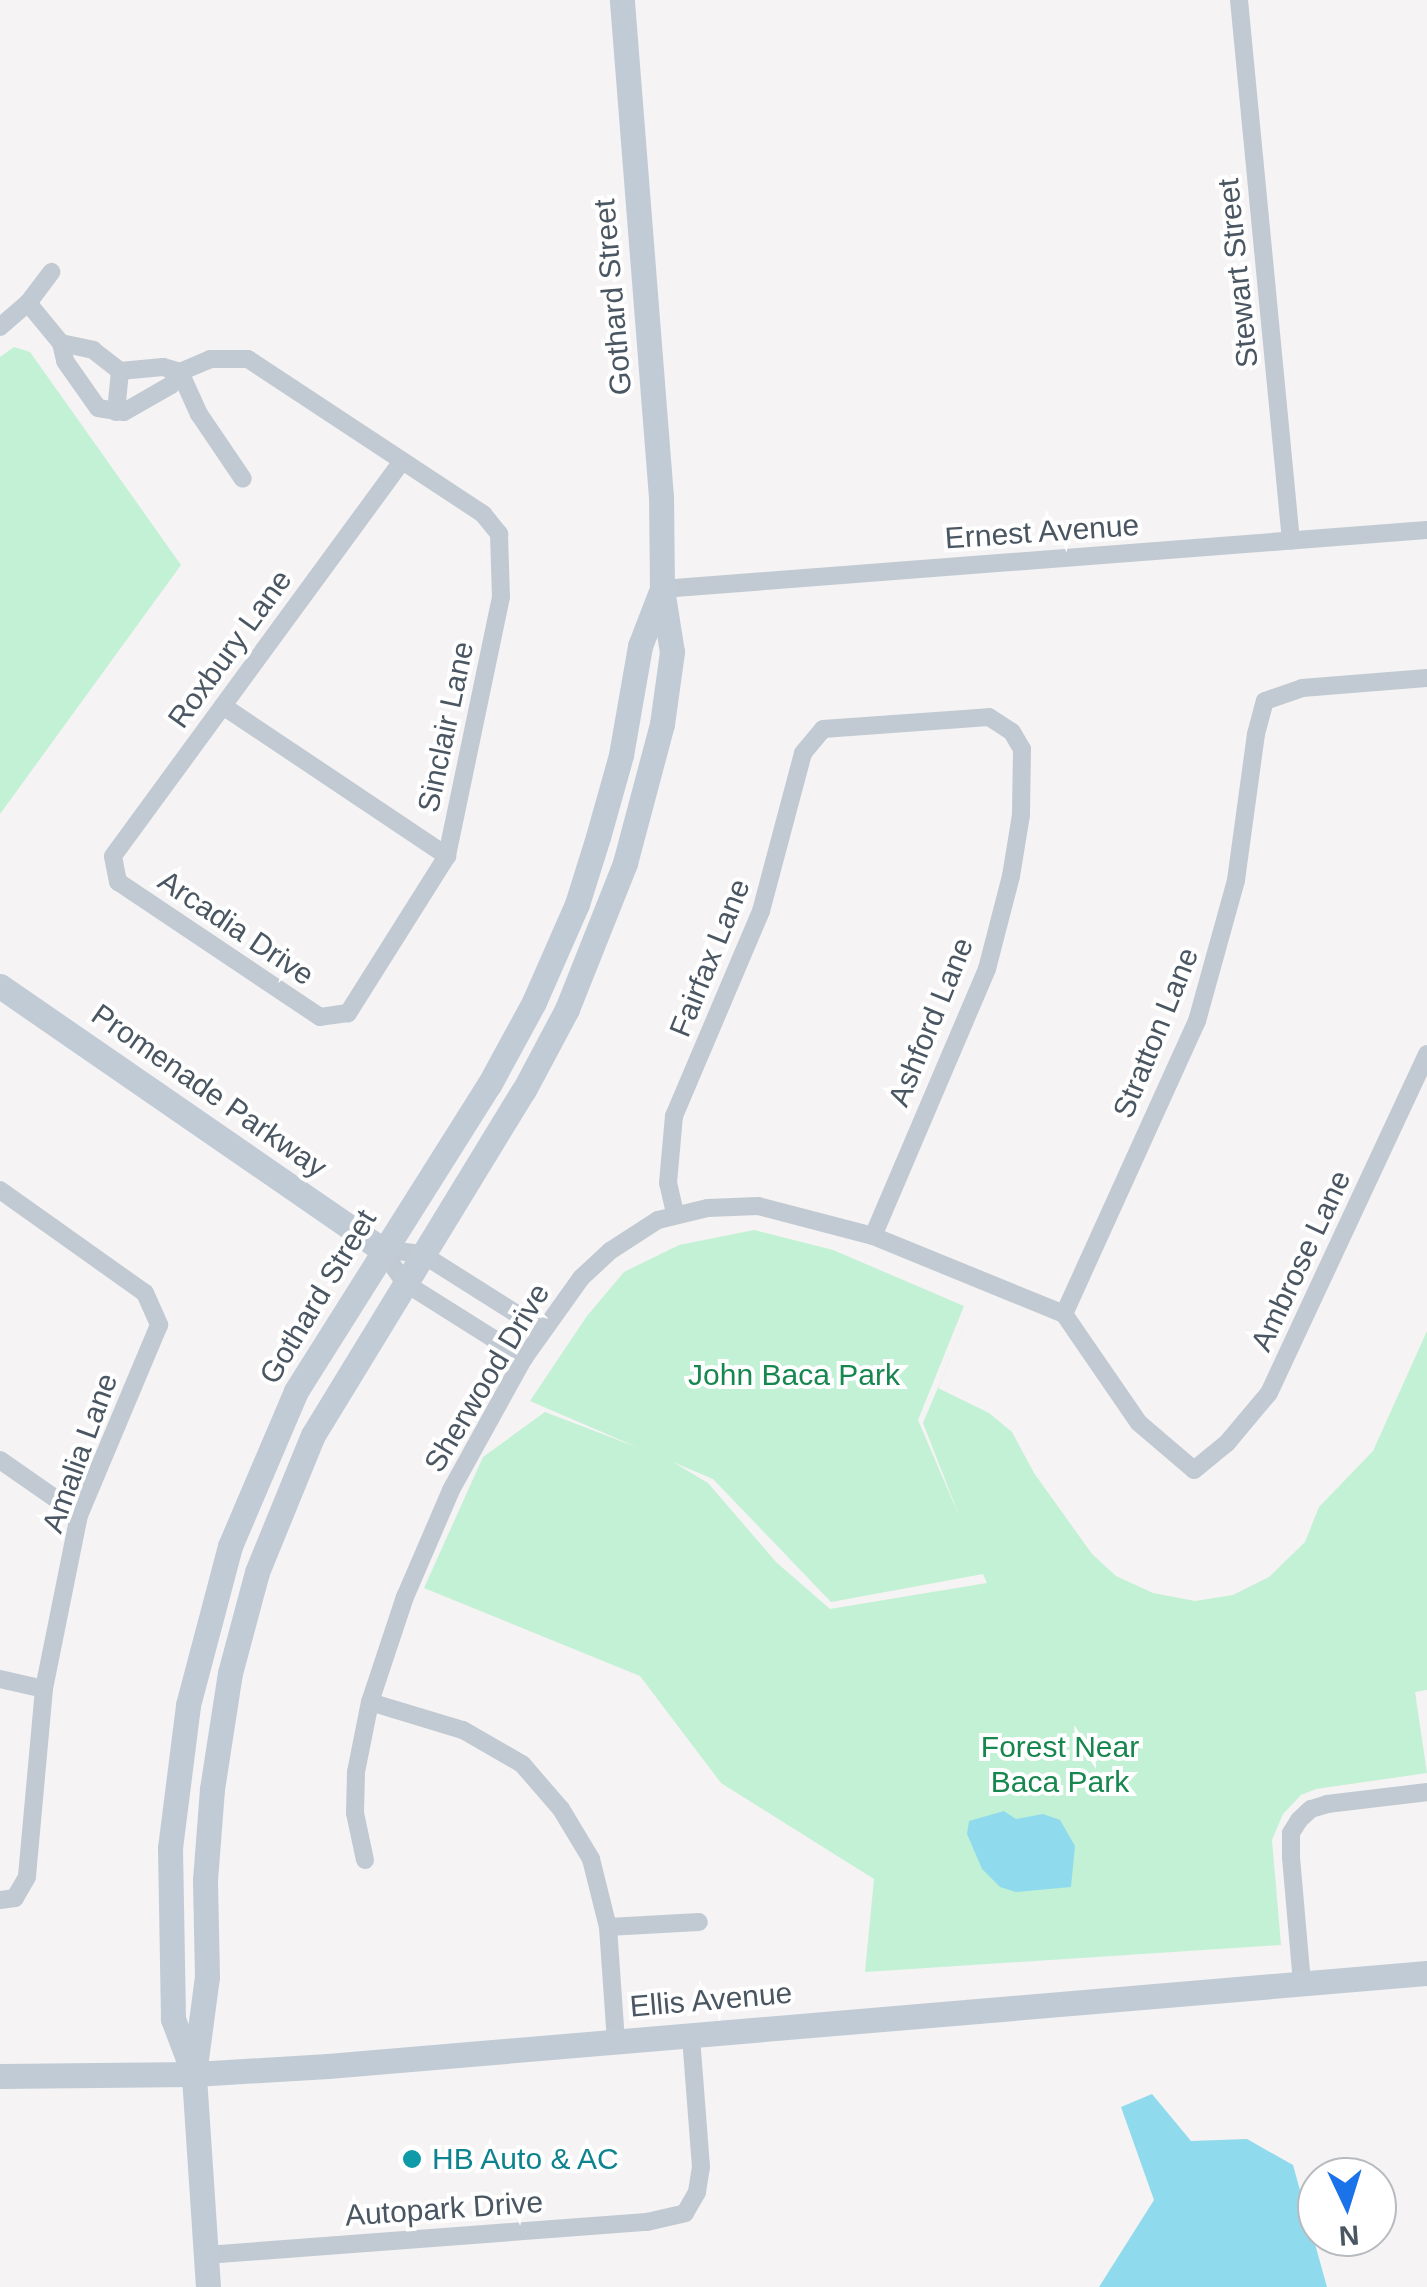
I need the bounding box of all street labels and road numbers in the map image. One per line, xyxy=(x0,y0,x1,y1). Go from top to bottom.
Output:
street label: Stewart Street xyxy=(1210,177,1266,369)
street label: Gothard Street xyxy=(586,197,640,397)
street label: Ernest Avenue xyxy=(943,507,1141,557)
street label: Roxbury Lane xyxy=(161,563,299,735)
street label: Sinclair Lane xyxy=(410,638,482,816)
street label: Arcadia Drive xyxy=(151,863,321,993)
street label: Fairfax Lane xyxy=(662,874,758,1042)
street label: Ashford Lane xyxy=(881,933,981,1111)
street label: Stratton Lane xyxy=(1106,943,1206,1123)
street label: Promenade Parkway xyxy=(85,996,333,1186)
street label: Ambrose Lane xyxy=(1243,1165,1359,1357)
street label: Gothard Street xyxy=(252,1203,384,1391)
street label: Sherwood Drive xyxy=(417,1277,557,1479)
street label: Amalia Lane xyxy=(35,1368,125,1538)
street label: Ellis Avenue xyxy=(627,1975,795,2025)
street label: Autopark Drive xyxy=(344,2184,544,2234)

